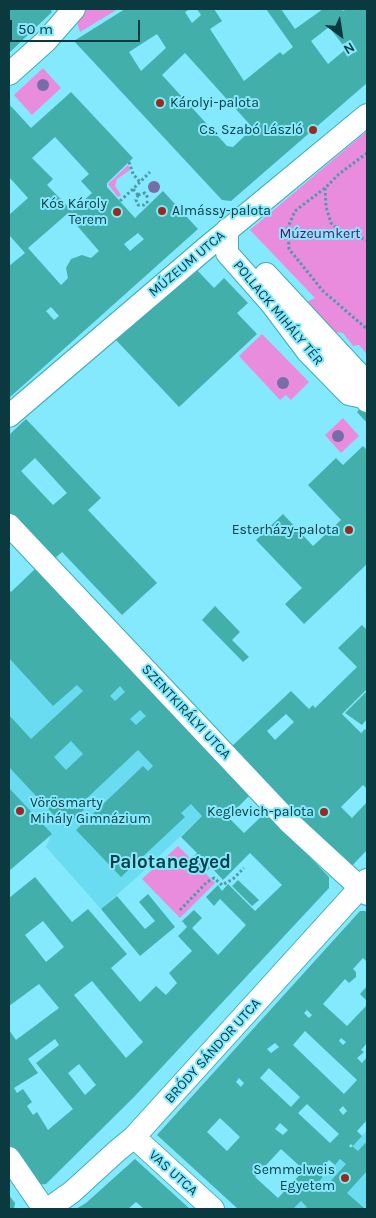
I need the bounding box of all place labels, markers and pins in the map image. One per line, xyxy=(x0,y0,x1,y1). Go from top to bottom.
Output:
place label: Károlyi-palota xyxy=(170,95,259,111)
marker: Károlyi-palota xyxy=(154,97,166,109)
place label: Cs. Szabó László xyxy=(199,122,303,138)
marker: Cs. Szabó László xyxy=(307,124,319,136)
place label: Kós Károly Terem xyxy=(41,196,107,228)
place label: Almássy-palota xyxy=(172,203,271,219)
marker: Almássy-palota xyxy=(156,205,168,217)
marker: Kós Károly Terem xyxy=(111,206,123,218)
place label: Esterházy-palota xyxy=(232,522,339,538)
marker: Esterházy-palota xyxy=(343,524,355,536)
place label: Vörösmarty Mihály Gimnázium xyxy=(30,795,151,828)
place label: Keglevich-palota xyxy=(207,804,314,820)
marker: Vörösmarty Mihály Gimnázium xyxy=(14,805,26,817)
marker: Keglevich-palota xyxy=(318,806,330,818)
place label: Semmelweis Egyetem xyxy=(253,1162,335,1194)
marker: Semmelweis Egyetem xyxy=(339,1172,351,1184)

